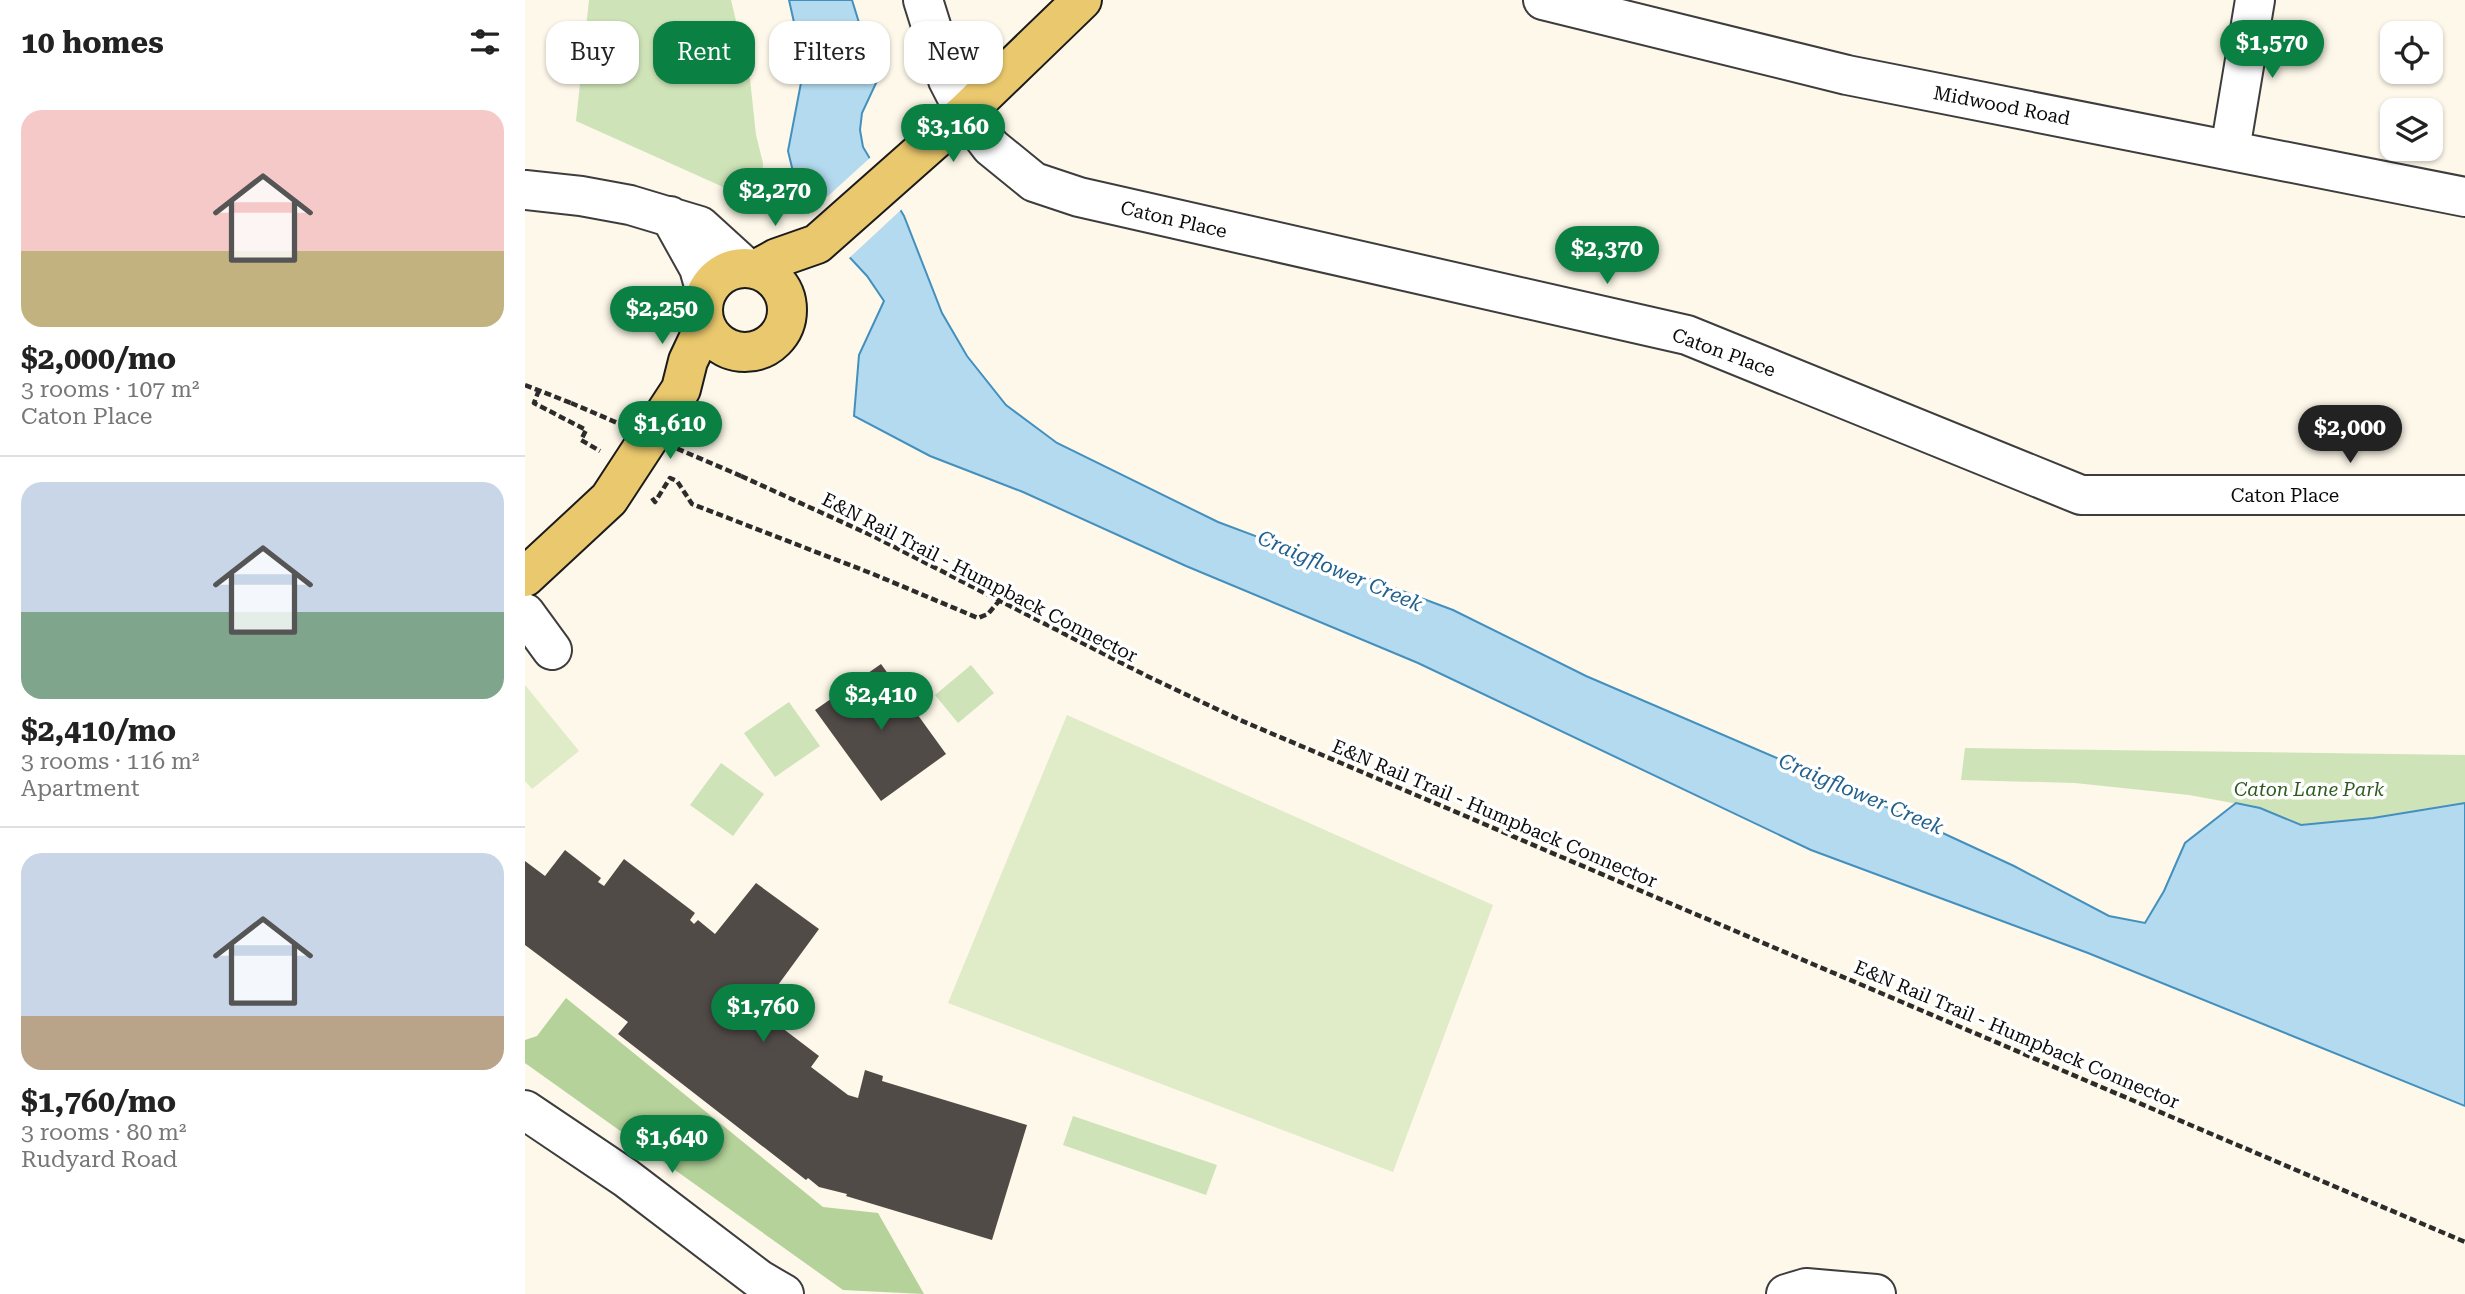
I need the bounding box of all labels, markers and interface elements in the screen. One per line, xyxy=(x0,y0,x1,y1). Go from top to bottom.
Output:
pin: $1,570 xyxy=(2215,20,2329,80)
chip: Buy xyxy=(546,21,639,84)
chip: Rent xyxy=(653,21,755,84)
chip: Filters xyxy=(769,21,890,84)
chip: New xyxy=(904,21,1003,84)
map controls xyxy=(2380,21,2443,161)
button: locate xyxy=(2380,21,2443,84)
icon: filters xyxy=(466,23,504,61)
text: 10 homes xyxy=(21,25,164,60)
text: $1,570 xyxy=(2236,29,2308,56)
street label: Midwood Road xyxy=(1932,81,2072,130)
button: layers xyxy=(2380,98,2443,161)
pin: $3,160 xyxy=(896,104,1010,164)
text: $3,160 xyxy=(917,113,989,140)
icon: home xyxy=(200,155,326,281)
pin: $2,270 xyxy=(718,168,832,228)
text: $2,270 xyxy=(739,177,811,204)
street label: Caton Place xyxy=(1118,196,1229,243)
pin: $2,370 xyxy=(1550,226,1664,286)
text: $2,370 xyxy=(1571,235,1643,262)
pin: $2,250 xyxy=(605,286,719,346)
text: $2,250 xyxy=(626,295,698,322)
street label: Caton Place xyxy=(1669,323,1779,382)
text: $2,000/mo xyxy=(21,341,176,376)
text: 3 rooms · 107 m² xyxy=(21,376,199,403)
pin: $1,610 xyxy=(613,402,727,461)
text: Caton Place xyxy=(21,403,152,430)
pin: $2,000 xyxy=(2293,406,2407,465)
text: $1,610 xyxy=(634,410,706,437)
text: $2,000 xyxy=(2314,414,2386,441)
street label: Caton Place xyxy=(2231,484,2339,507)
street label: E&N Rail Trail - Humpback Connector xyxy=(818,488,1141,667)
water label: Craigflower Creek xyxy=(1254,525,1426,617)
icon: home xyxy=(200,527,326,653)
pin: $2,410 xyxy=(824,672,938,732)
text: $2,410 xyxy=(845,681,917,708)
text: $2,410/mo xyxy=(21,713,176,748)
street label: E&N Rail Trail - Humpback Connector xyxy=(1329,734,1661,893)
text: 3 rooms · 116 m² xyxy=(21,748,199,775)
water label: Craigflower Creek xyxy=(1775,748,1947,840)
text: Apartment xyxy=(21,775,140,802)
park label: Caton Lane Park xyxy=(2234,778,2385,801)
icon: home xyxy=(200,898,326,1024)
street label: E&N Rail Trail - Humpback Connector xyxy=(1851,955,2183,1114)
pin: $1,760 xyxy=(706,984,820,1044)
text: $1,760 xyxy=(727,993,799,1020)
text: $1,760/mo xyxy=(21,1084,176,1119)
pin: $1,640 xyxy=(615,1116,729,1175)
text: 3 rooms · 80 m² xyxy=(21,1119,187,1146)
text: $1,640 xyxy=(636,1124,708,1151)
text: Rudyard Road xyxy=(21,1146,178,1173)

